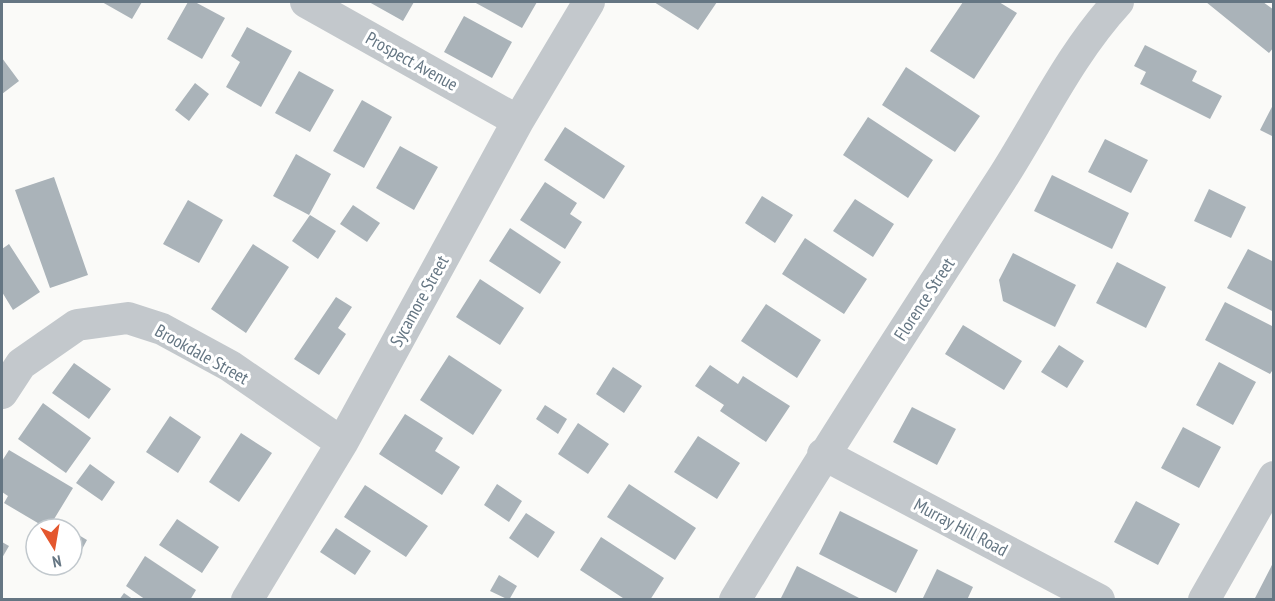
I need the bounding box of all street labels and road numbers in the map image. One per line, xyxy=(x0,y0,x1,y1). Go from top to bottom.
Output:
street label: Prospect Avenue xyxy=(362,26,462,96)
street label: Sycamore Street xyxy=(384,251,454,351)
street label: Florence Street xyxy=(889,253,959,345)
street label: Brookdale Street xyxy=(151,319,253,389)
street label: Murray Hill Road xyxy=(910,493,1012,561)

